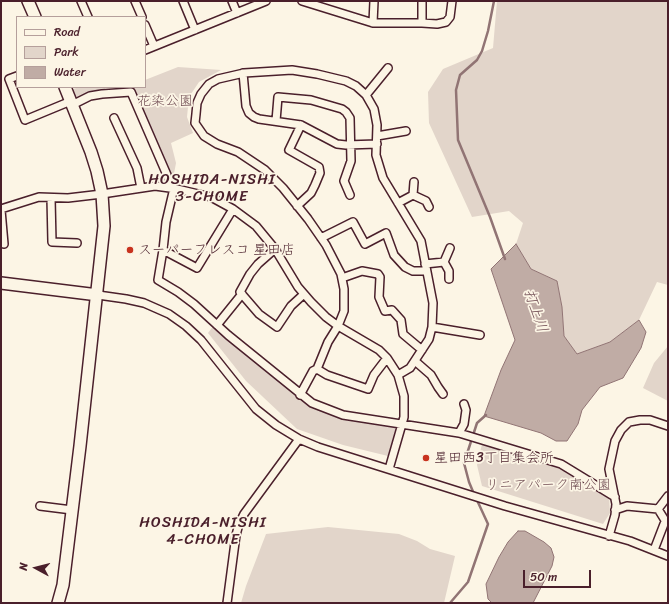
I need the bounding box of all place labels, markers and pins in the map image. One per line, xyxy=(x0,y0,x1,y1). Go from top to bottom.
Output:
place label: スーパーフレスコ 星田店 xyxy=(138,242,295,258)
marker: スーパーフレスコ 星田店 xyxy=(125,245,135,255)
place label: 星田西3丁目集会所 xyxy=(434,450,554,466)
marker: 星田西3丁目集会所 xyxy=(421,453,431,463)

